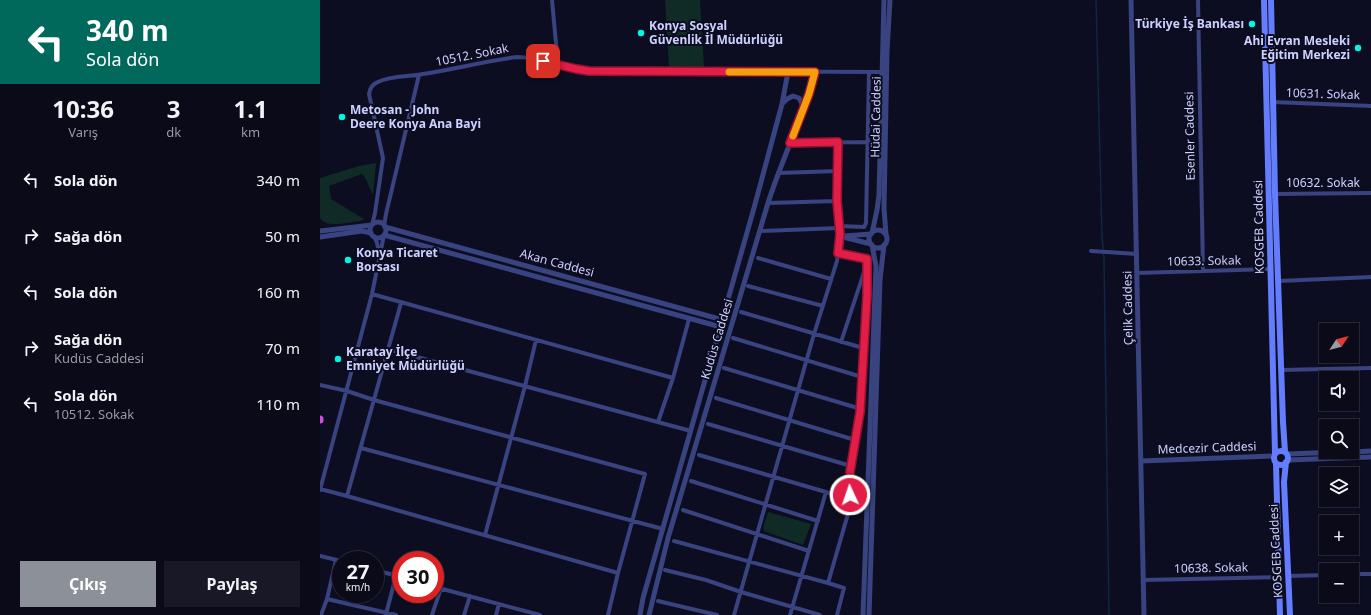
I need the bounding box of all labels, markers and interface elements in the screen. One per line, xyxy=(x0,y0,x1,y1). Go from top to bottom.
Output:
text: 340 m xyxy=(86,11,169,49)
place label: Türkiye İş Bankası xyxy=(1135,15,1244,32)
icon: left xyxy=(20,16,72,68)
place label: Konya Sosyal Güvenlik İl Müdürlüğü xyxy=(649,17,783,48)
marker: Türkiye İş Bankası xyxy=(1247,19,1257,29)
marker: Konya Sosyal Güvenlik İl Müdürlüğü xyxy=(636,28,646,38)
place label: Ahi Evran Mesleki Eğitim Merkezi xyxy=(1244,32,1350,63)
street label: 10512. Sokak xyxy=(434,39,510,70)
marker: Ahi Evran Mesleki Eğitim Merkezi xyxy=(1353,43,1363,53)
pin xyxy=(526,44,560,78)
text: Sola dön xyxy=(86,47,159,71)
icon: arrive xyxy=(532,50,554,72)
street label: Hüdai Caddesi xyxy=(866,76,885,158)
street label: 10631. Sokak xyxy=(1286,84,1361,103)
street label: Esenler Caddesi xyxy=(1180,91,1199,181)
text: 10:36 xyxy=(52,92,114,125)
text: 3 xyxy=(167,92,181,125)
text: 1.1 xyxy=(233,92,268,125)
place label: Metosan - John Deere Konya Ana Bayi xyxy=(350,101,481,132)
marker: Metosan - John Deere Konya Ana Bayi xyxy=(337,112,347,122)
text: Varış xyxy=(68,123,98,141)
text: dk xyxy=(166,123,181,141)
text: km xyxy=(241,123,260,141)
icon: left xyxy=(20,169,42,191)
text: Sola dön xyxy=(54,170,118,190)
text: 340 m xyxy=(256,170,300,190)
street label: 10632. Sokak xyxy=(1286,174,1361,191)
street label: KOSGEB Caddesi xyxy=(1249,180,1268,274)
icon: right xyxy=(20,225,42,247)
text: Sağa dön xyxy=(54,226,122,246)
text: 50 m xyxy=(265,226,300,246)
place label: Konya Ticaret Borsası xyxy=(356,244,438,275)
street label: Akan Caddesi xyxy=(518,244,596,281)
street label: 10633. Sokak xyxy=(1167,251,1242,270)
marker: Konya Ticaret Borsası xyxy=(343,255,353,265)
street label: Çelik Caddesi xyxy=(1118,270,1137,346)
icon: left xyxy=(20,281,42,303)
text: Sola dön xyxy=(54,282,118,302)
text: 160 m xyxy=(256,282,300,302)
street label: Kudüs Caddesi xyxy=(696,297,737,381)
north arrow xyxy=(1319,323,1359,363)
map controls xyxy=(1319,323,1359,603)
text: Sağa dön xyxy=(54,329,122,349)
icon: right xyxy=(20,337,42,359)
text: 70 m xyxy=(265,338,300,358)
place label: Karatay İlçe Emniyet Müdürlüğü xyxy=(346,343,465,374)
text: Kudüs Caddesi xyxy=(54,349,144,367)
marker: Karatay İlçe Emniyet Müdürlüğü xyxy=(333,354,343,364)
button: sound xyxy=(1319,371,1359,411)
text: Sola dön xyxy=(54,385,118,405)
icon: left xyxy=(20,393,42,415)
text: 110 m xyxy=(256,394,300,414)
text: 10512. Sokak xyxy=(54,405,134,423)
button: search xyxy=(1319,419,1359,459)
street label: Medcezir Caddesi xyxy=(1157,437,1257,458)
button: layers xyxy=(1319,467,1359,507)
position arrow xyxy=(829,474,871,516)
street label: KOSGEB Caddesi xyxy=(1265,504,1286,598)
button: + xyxy=(1319,515,1359,555)
speed limit sign: 30 xyxy=(392,551,444,603)
text: 27 xyxy=(347,558,369,585)
street label: 10638. Sokak xyxy=(1174,558,1249,577)
button: Çıkış xyxy=(20,561,156,607)
button: Paylaş xyxy=(164,561,300,607)
button: − xyxy=(1319,563,1359,603)
text: km/h xyxy=(346,580,370,594)

